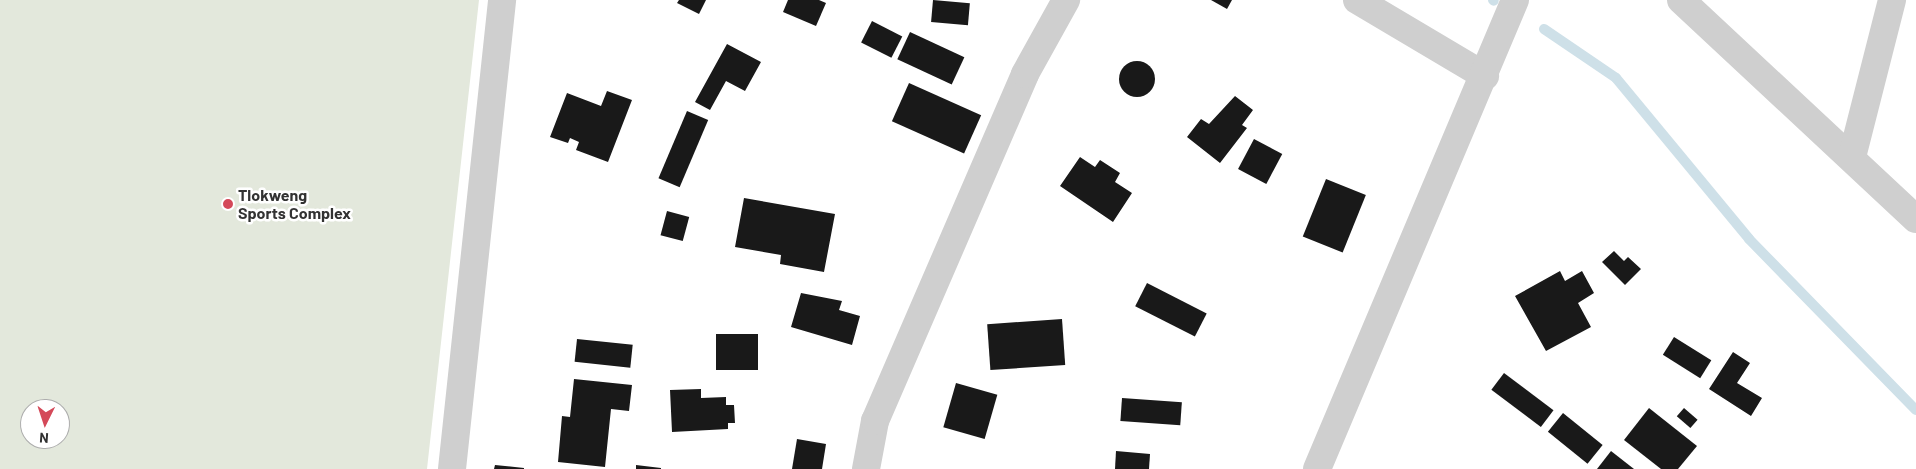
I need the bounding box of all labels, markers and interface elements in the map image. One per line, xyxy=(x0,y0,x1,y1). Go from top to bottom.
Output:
place label: Tlokweng Sports Complex xyxy=(238,185,351,223)
marker: Tlokweng Sports Complex xyxy=(222,198,234,210)
north arrow xyxy=(20,399,70,449)
text: N xyxy=(39,430,49,447)

